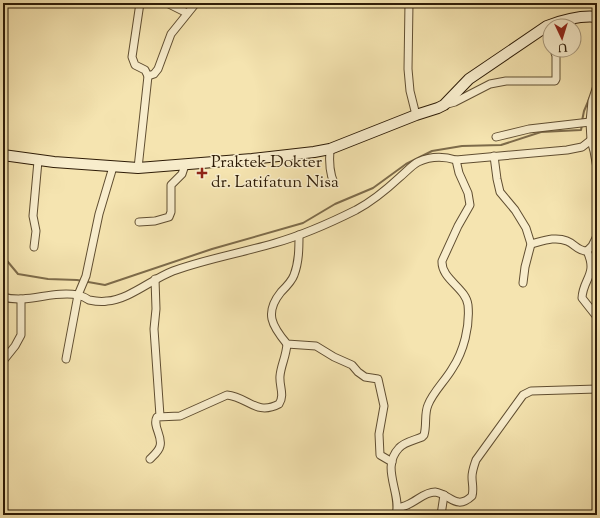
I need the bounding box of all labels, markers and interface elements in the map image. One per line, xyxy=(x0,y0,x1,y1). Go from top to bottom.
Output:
north arrow xyxy=(542,18,582,58)
text: U xyxy=(558,39,569,55)
place label: Praktek Dokter dr. Latifatun Nisa xyxy=(211,151,339,195)
marker: Praktek Dokter dr. Latifatun Nisa xyxy=(196,167,208,179)

